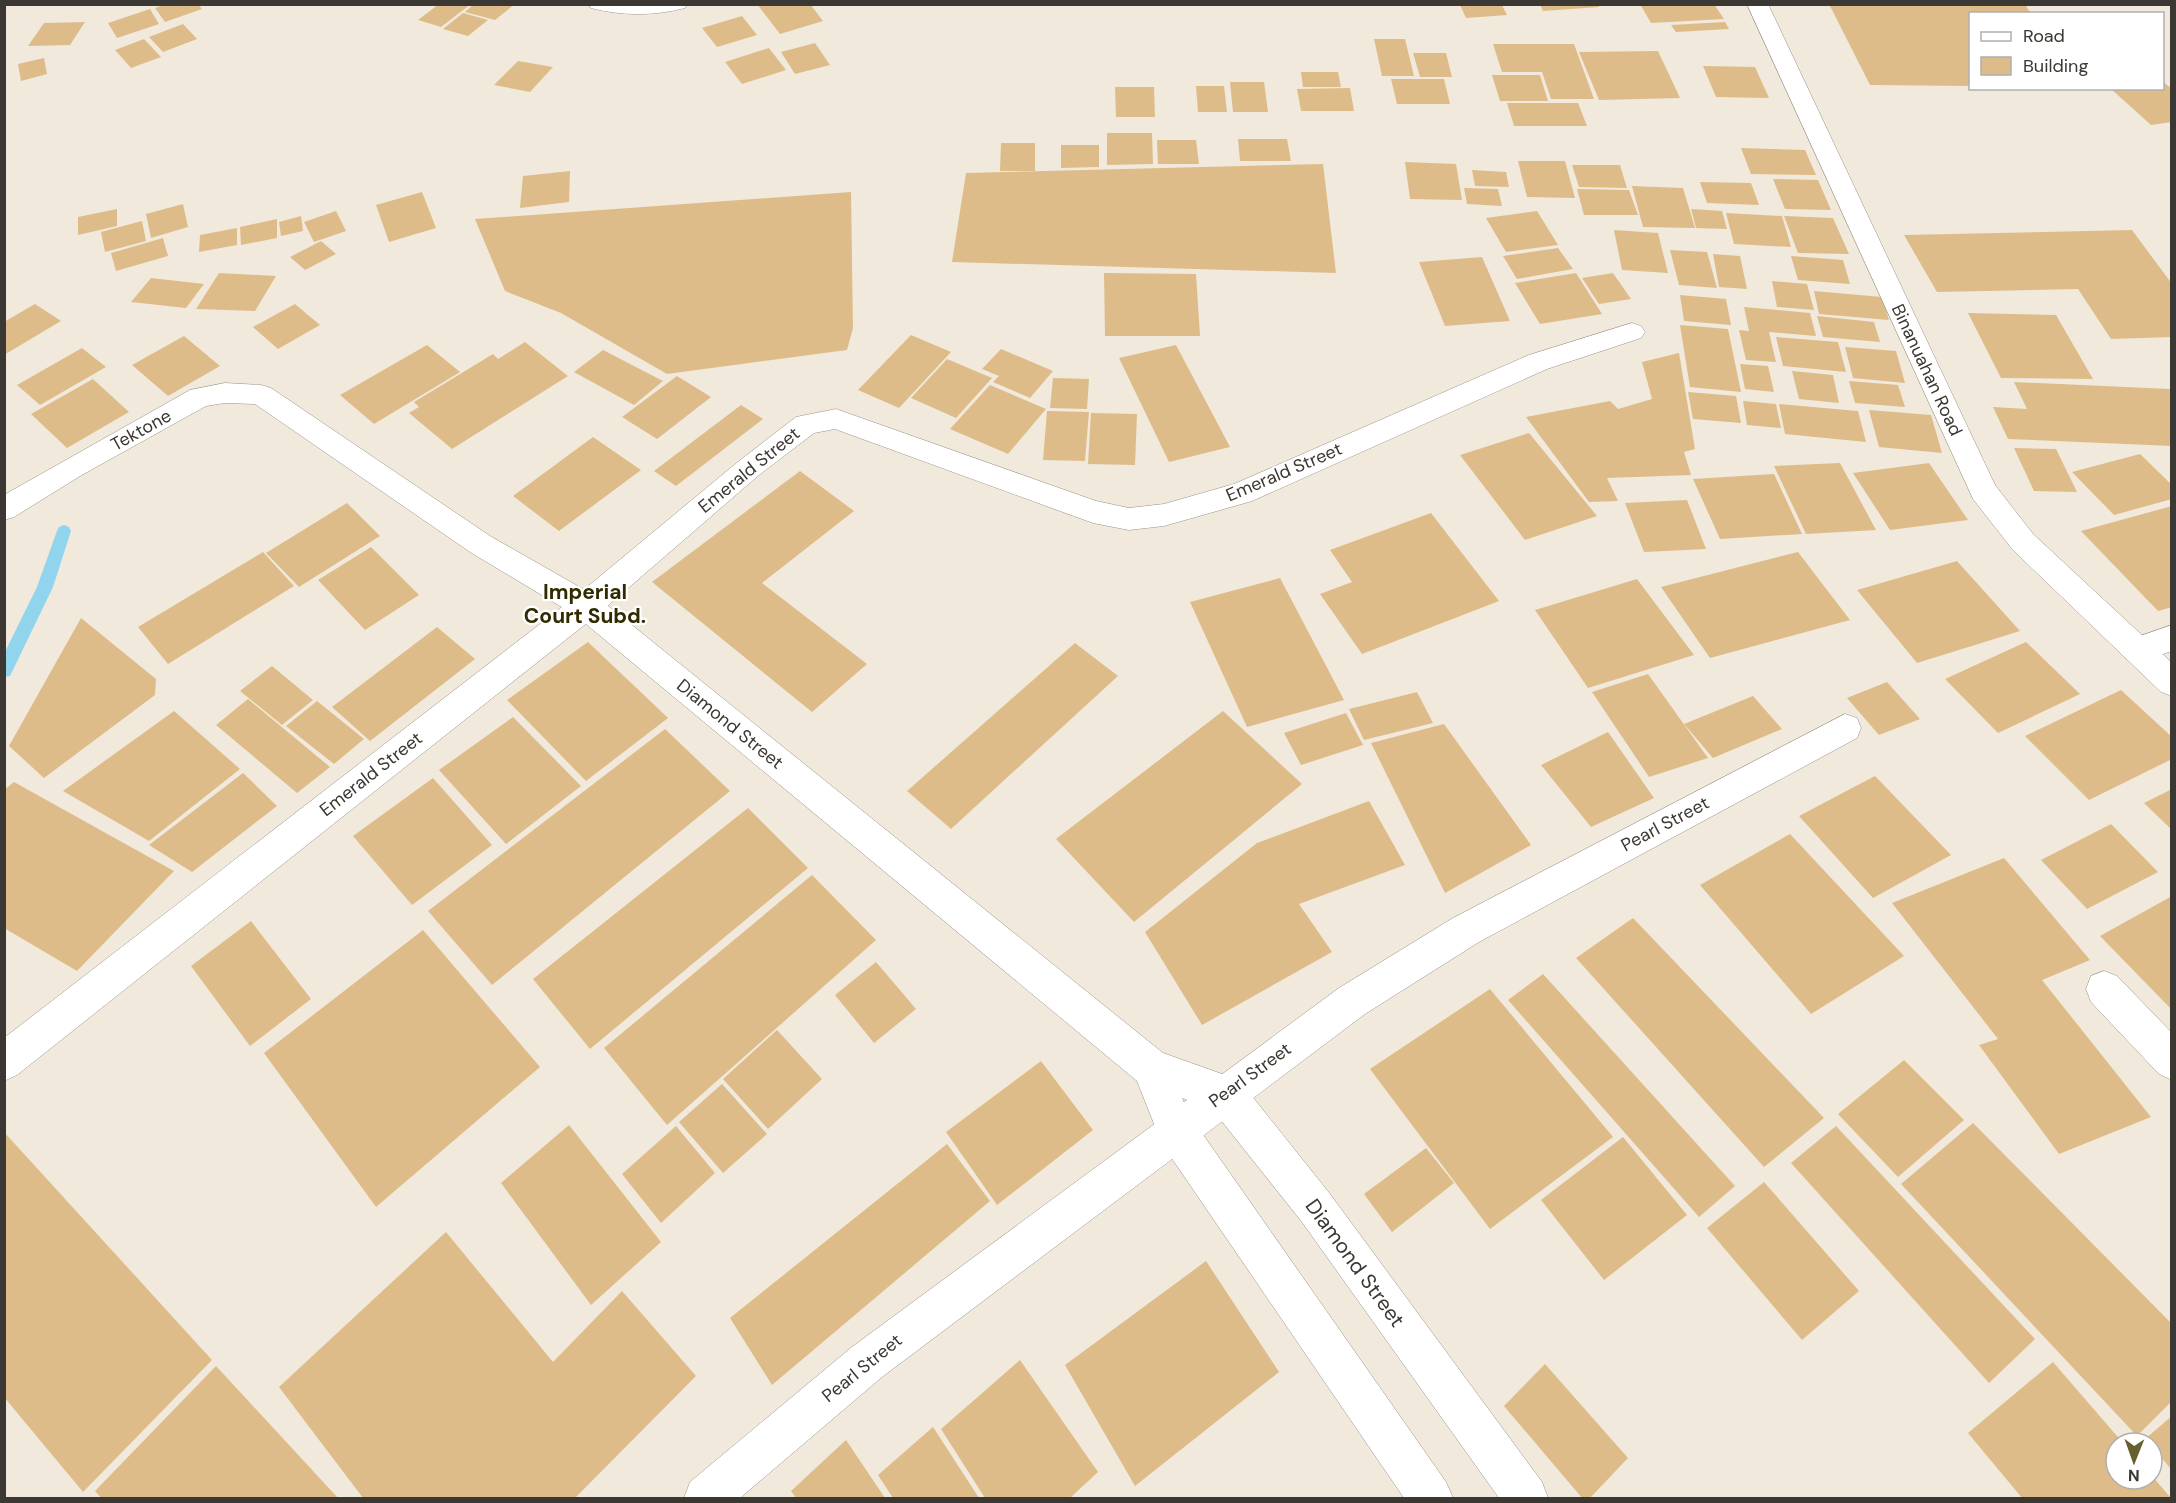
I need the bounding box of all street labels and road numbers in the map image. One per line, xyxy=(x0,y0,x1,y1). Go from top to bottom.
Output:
street label: Binanuahan Road xyxy=(1886,300,1968,440)
street label: Tektone xyxy=(106,404,176,456)
street label: Emerald Street xyxy=(693,422,805,518)
street label: Emerald Street xyxy=(1222,437,1346,507)
street label: Diamond Street xyxy=(672,674,788,774)
street label: Emerald Street xyxy=(315,726,427,822)
street label: Pearl Street xyxy=(1617,791,1713,857)
street label: Pearl Street xyxy=(1204,1037,1296,1113)
street label: Diamond Street xyxy=(1299,1193,1411,1333)
street label: Pearl Street xyxy=(817,1328,907,1408)

